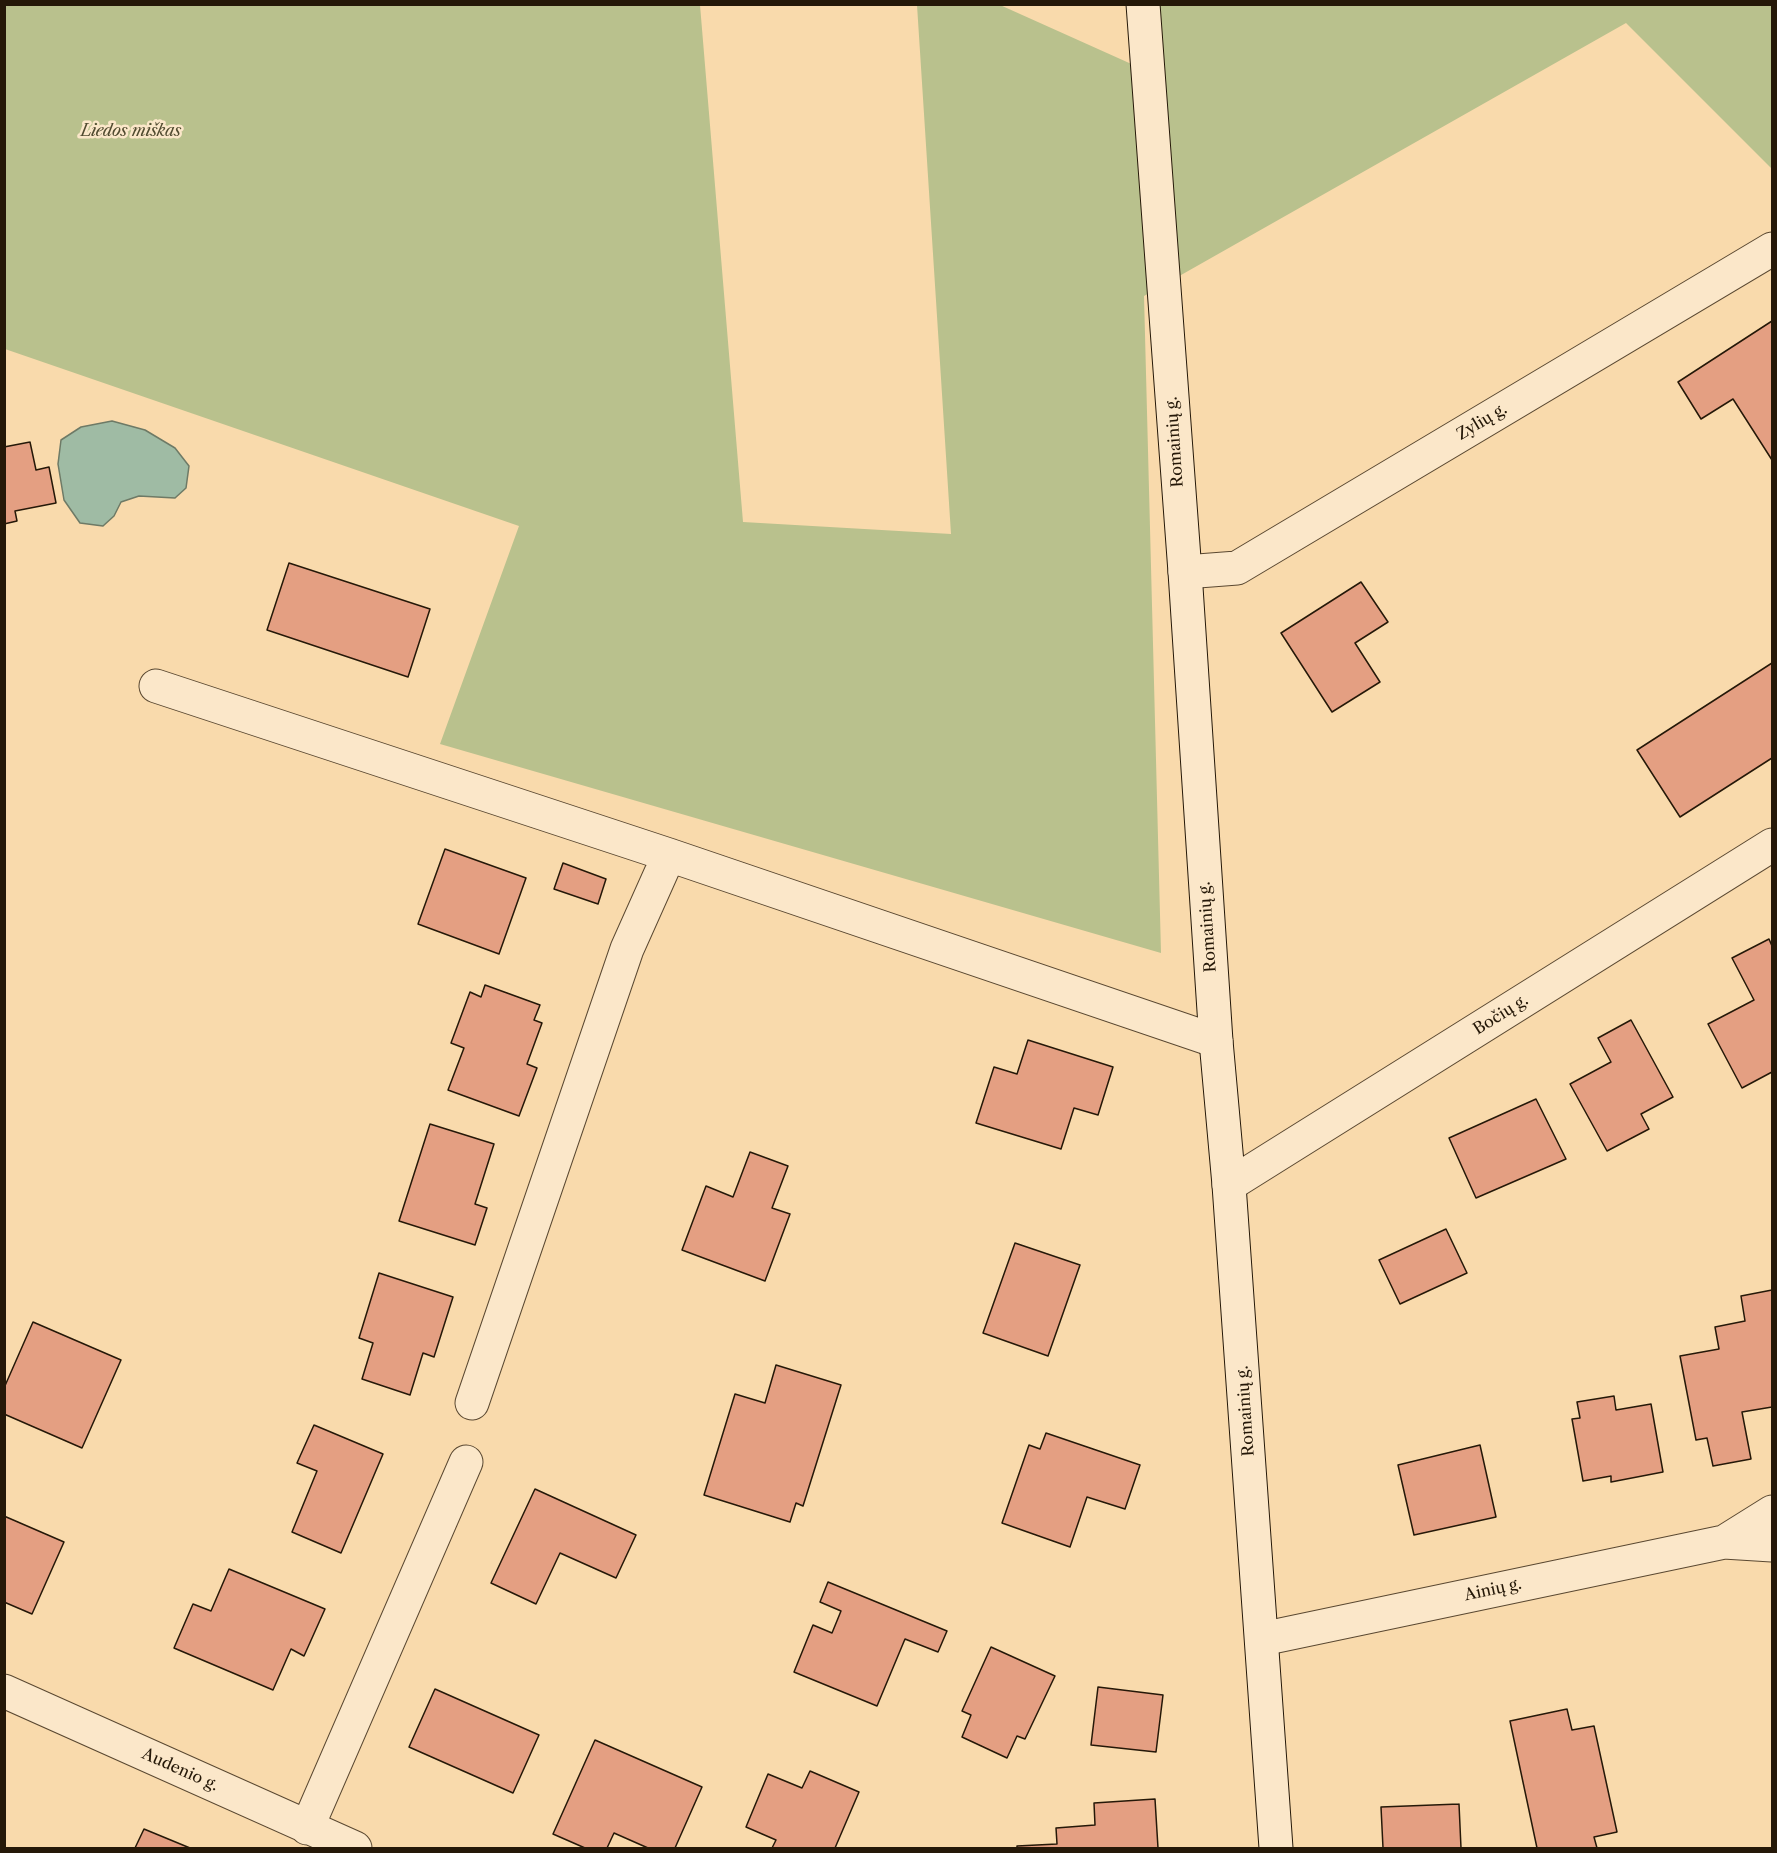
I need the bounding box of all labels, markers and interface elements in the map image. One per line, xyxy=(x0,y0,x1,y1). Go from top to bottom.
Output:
park label: Liedos miškas xyxy=(81,121,181,141)
street label: Romainių g. xyxy=(1162,396,1188,488)
street label: Zylių g. xyxy=(1453,400,1511,444)
street label: Romainių g. xyxy=(1195,881,1221,973)
street label: Bočių g. xyxy=(1470,991,1532,1039)
street label: Romainių g. xyxy=(1233,1365,1259,1457)
street label: Ainių g. xyxy=(1463,1575,1523,1605)
street label: Audenio g. xyxy=(139,1745,221,1795)

